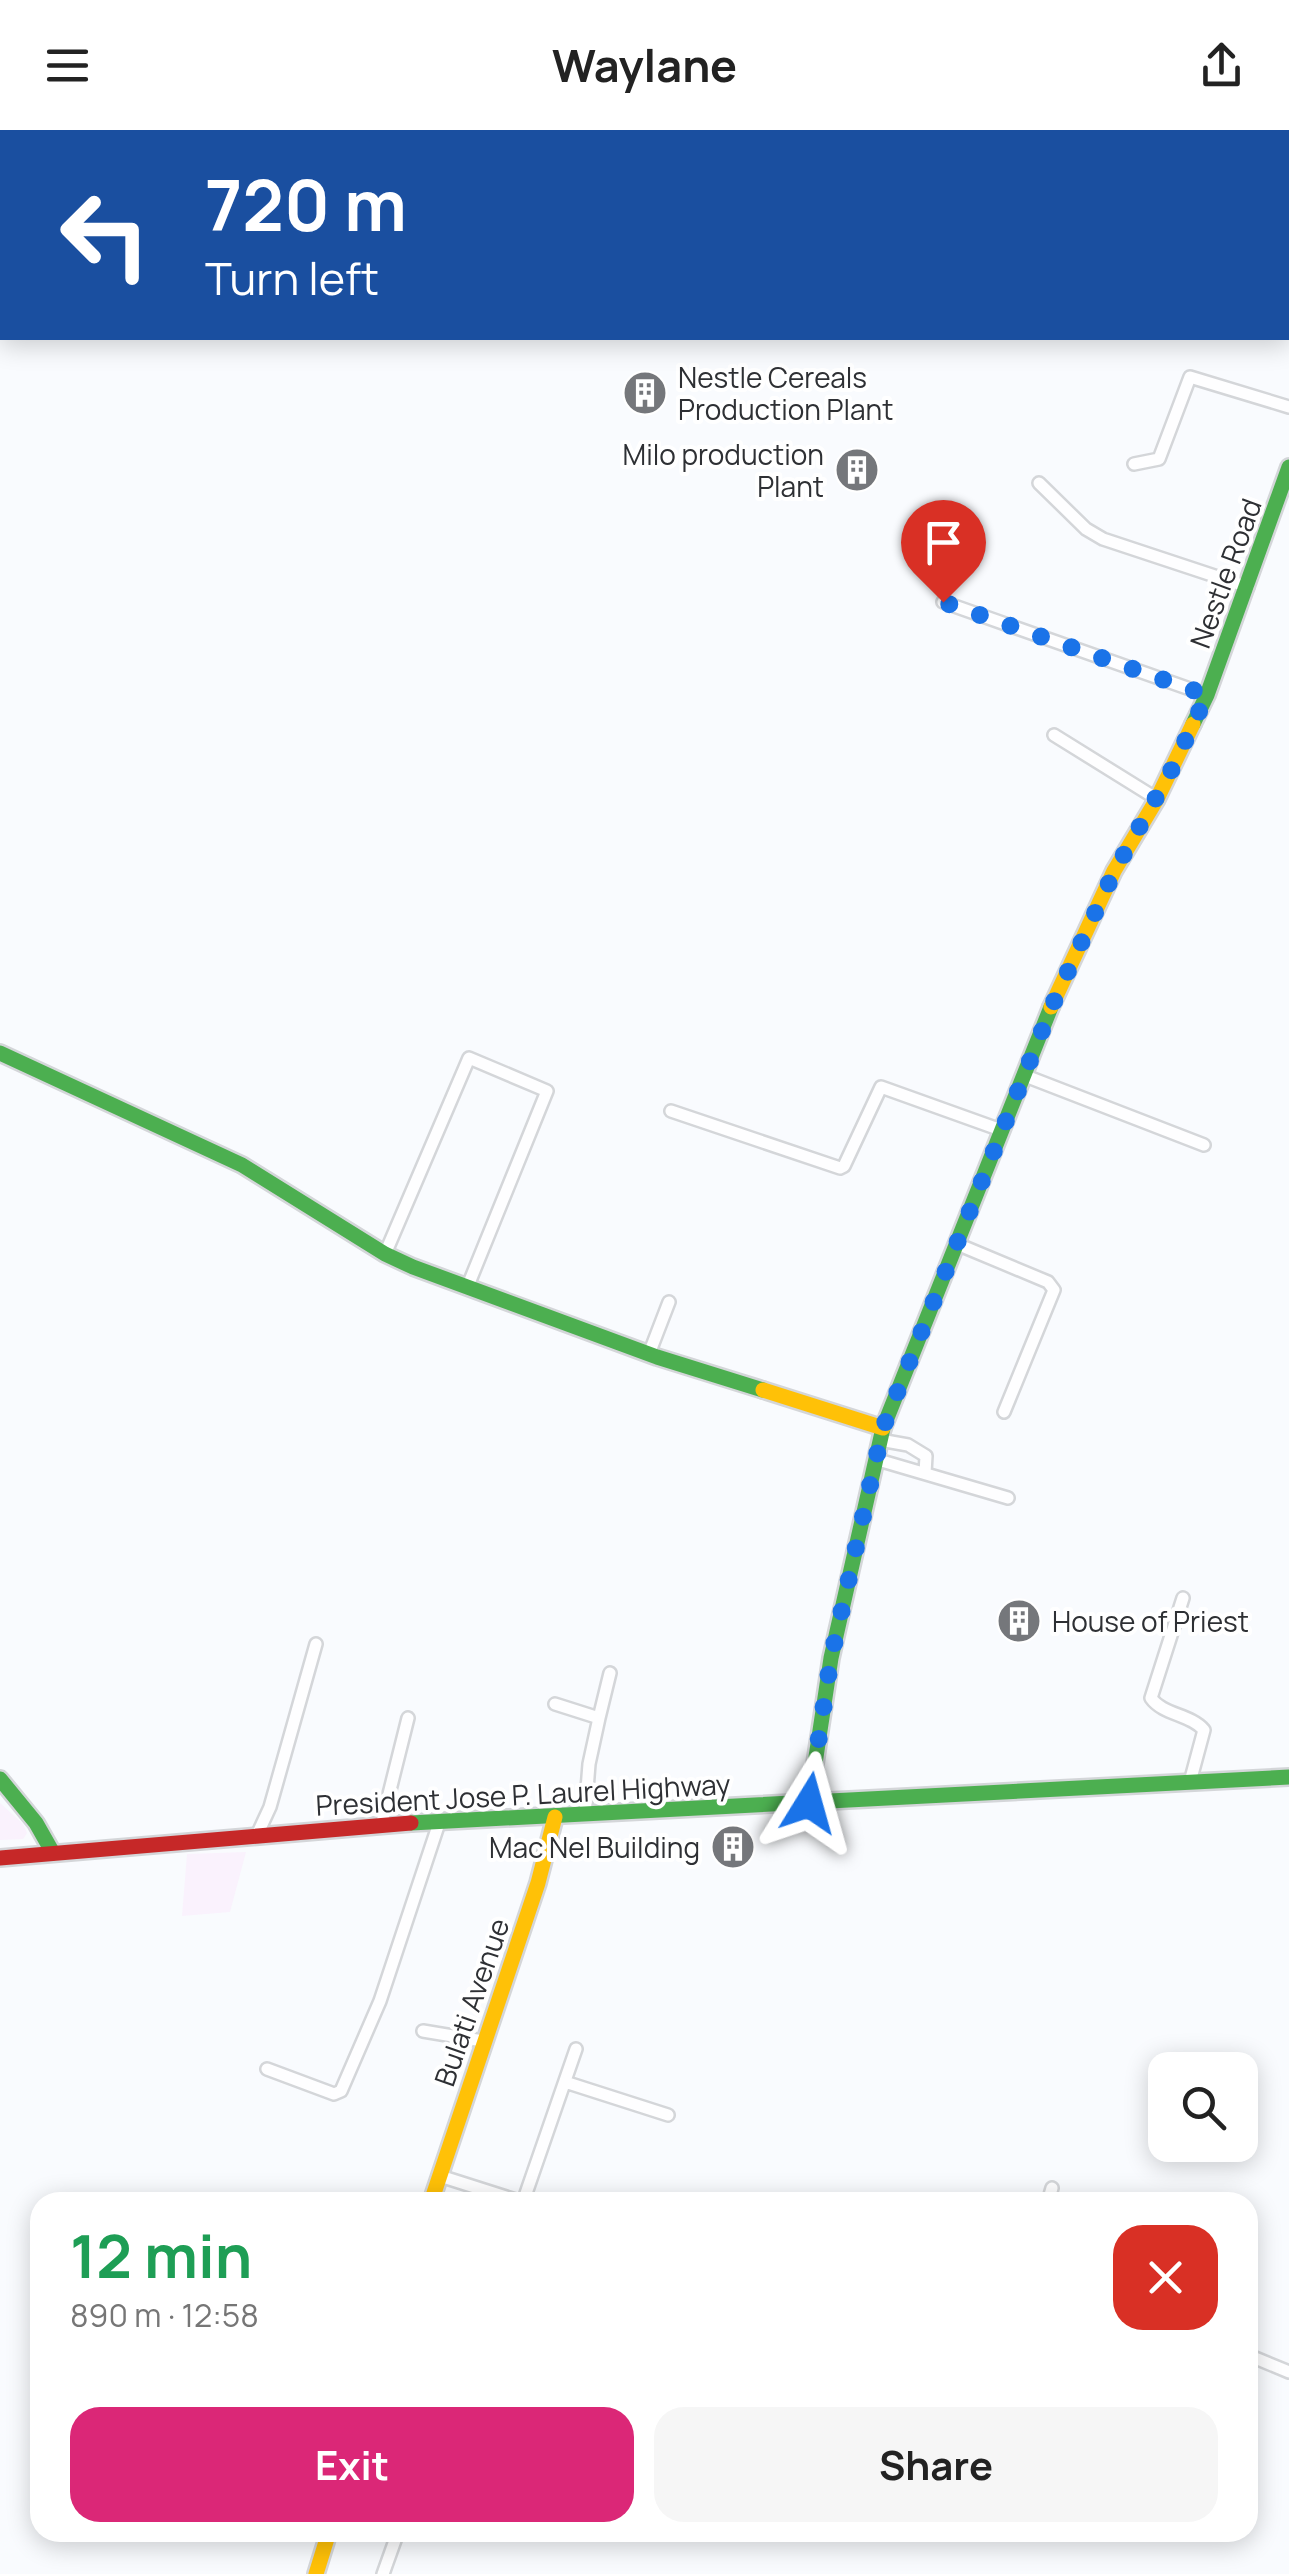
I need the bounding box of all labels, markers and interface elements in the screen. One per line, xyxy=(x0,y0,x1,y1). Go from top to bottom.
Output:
text: Waylane xyxy=(552,34,737,96)
icon: menu xyxy=(40,38,95,93)
icon: share xyxy=(1194,38,1249,93)
text: 720 m xyxy=(205,156,407,252)
icon: left xyxy=(40,170,170,300)
text: Turn left xyxy=(205,247,379,309)
place label: Nestle Cereals Production Plant xyxy=(678,358,893,428)
building icon: Nestle Cereals Production Plant xyxy=(622,370,668,416)
place label: Milo production Plant xyxy=(623,435,824,505)
building icon: Milo production Plant xyxy=(834,447,880,493)
street label: Nestle Road xyxy=(1180,493,1270,653)
pin xyxy=(901,500,986,603)
icon: arrive xyxy=(916,515,971,570)
building icon: House of Priest xyxy=(996,1598,1042,1644)
place label: House of Priest xyxy=(1052,1602,1249,1640)
position arrow xyxy=(757,1751,861,1855)
street label: President Jose P. Laurel Highway xyxy=(315,1764,732,1824)
building icon: Mac Nel Building xyxy=(710,1824,756,1870)
place label: Mac Nel Building xyxy=(489,1828,700,1866)
street label: Bulati Avenue xyxy=(425,1913,517,2091)
map controls xyxy=(1148,2052,1258,2162)
button: search xyxy=(1148,2052,1258,2162)
text: 12 min xyxy=(70,2214,252,2296)
button: close xyxy=(1113,2225,1218,2330)
text: 890 m · 12:58 xyxy=(70,2293,259,2337)
button: Exit xyxy=(70,2407,634,2522)
button: Share xyxy=(654,2407,1218,2522)

